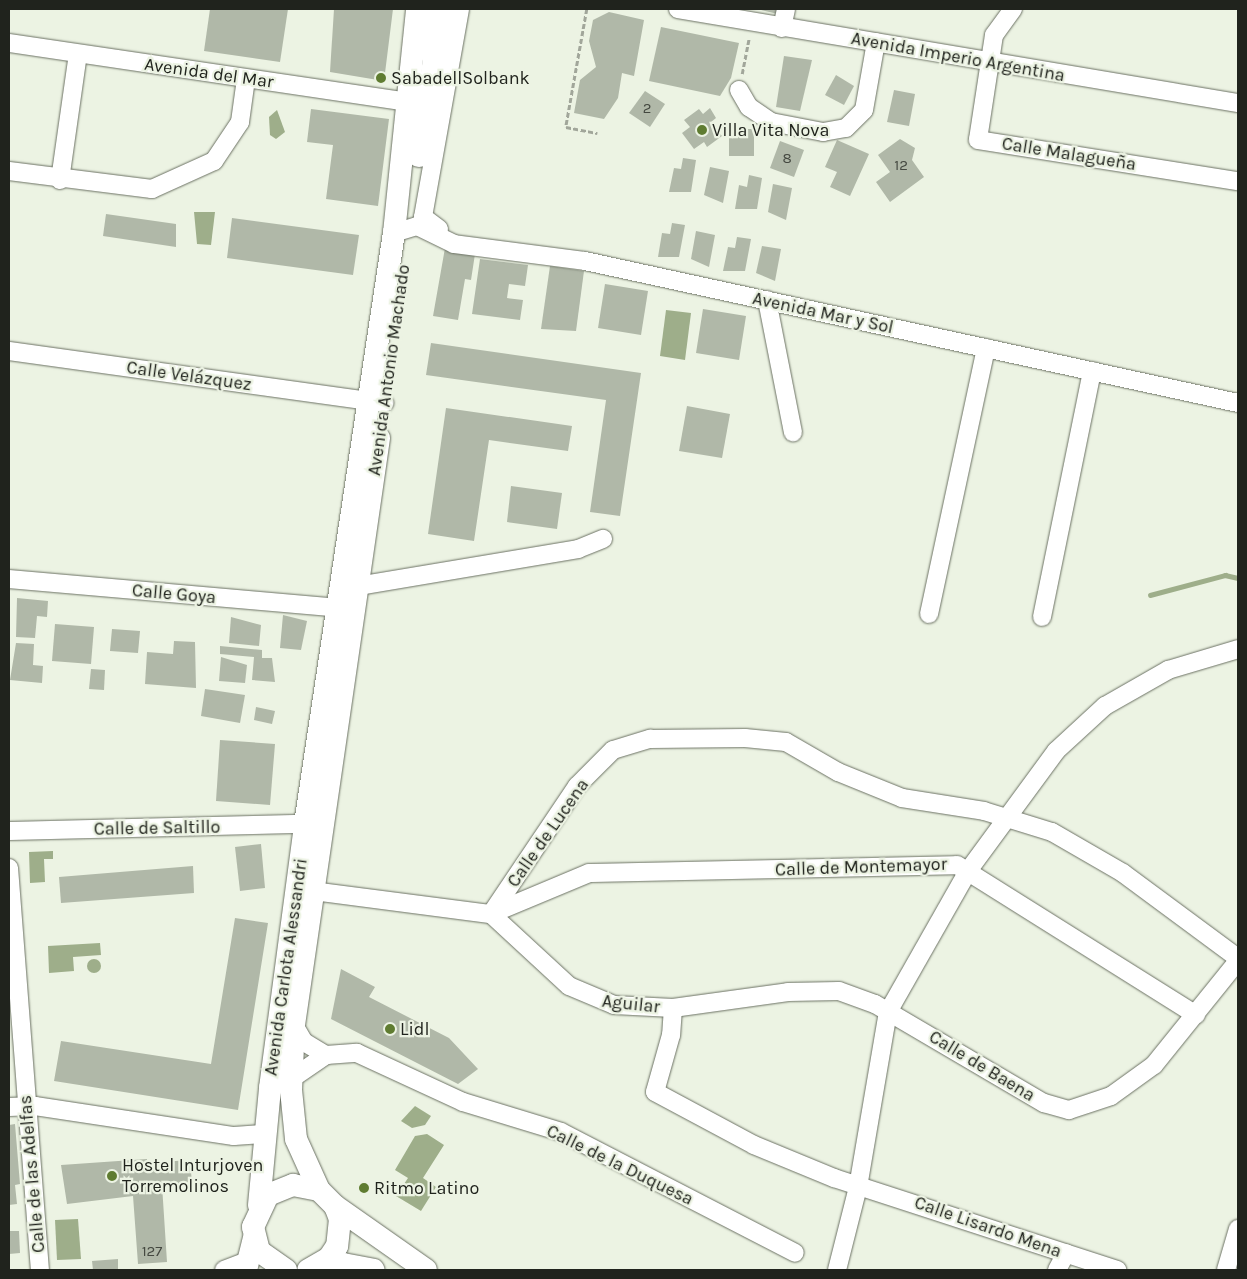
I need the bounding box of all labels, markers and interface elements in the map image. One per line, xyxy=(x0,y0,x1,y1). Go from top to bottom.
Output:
street label: Avenida Imperio Argentina xyxy=(849,28,1067,86)
street label: Avenida del Mar xyxy=(143,53,275,93)
place label: SabadellSolbank xyxy=(391,67,530,89)
marker: SabadellSolbank xyxy=(375,72,387,84)
house number: 2 xyxy=(643,100,651,118)
place label: Villa Vita Nova xyxy=(712,119,829,141)
marker: Villa Vita Nova xyxy=(696,124,708,136)
street label: Calle Malagueña xyxy=(1000,133,1138,175)
house number: 8 xyxy=(782,150,792,168)
house number: 12 xyxy=(894,157,908,175)
street label: Avenida Antonio Machado xyxy=(363,263,415,477)
street label: Avenida Mar y Sol xyxy=(750,288,896,338)
street label: Calle Velázquez xyxy=(125,357,253,395)
street label: Calle Goya xyxy=(131,580,217,608)
street label: Calle de Lucena xyxy=(503,775,593,891)
street label: Calle de Saltillo xyxy=(94,816,220,840)
street label: Calle de Montemayor xyxy=(775,853,947,881)
street label: Avenida Carlota Alessandri xyxy=(260,857,312,1077)
street label: Aguilar xyxy=(601,990,661,1018)
place label: Lidl xyxy=(400,1018,429,1040)
marker: Lidl xyxy=(384,1023,396,1035)
street label: Calle de Baena xyxy=(925,1026,1039,1106)
street label: Calle de las Adelfas xyxy=(14,1094,50,1254)
street label: Calle de la Duquesa xyxy=(543,1120,697,1210)
place label: Hostel Inturjoven Torremolinos xyxy=(122,1155,263,1198)
marker: Hostel Inturjoven Torremolinos xyxy=(106,1170,118,1182)
place label: Ritmo Latino xyxy=(374,1177,479,1199)
marker: Ritmo Latino xyxy=(358,1182,370,1194)
street label: Calle Lisardo Mena xyxy=(912,1192,1064,1262)
house number: 127 xyxy=(142,1243,162,1261)

